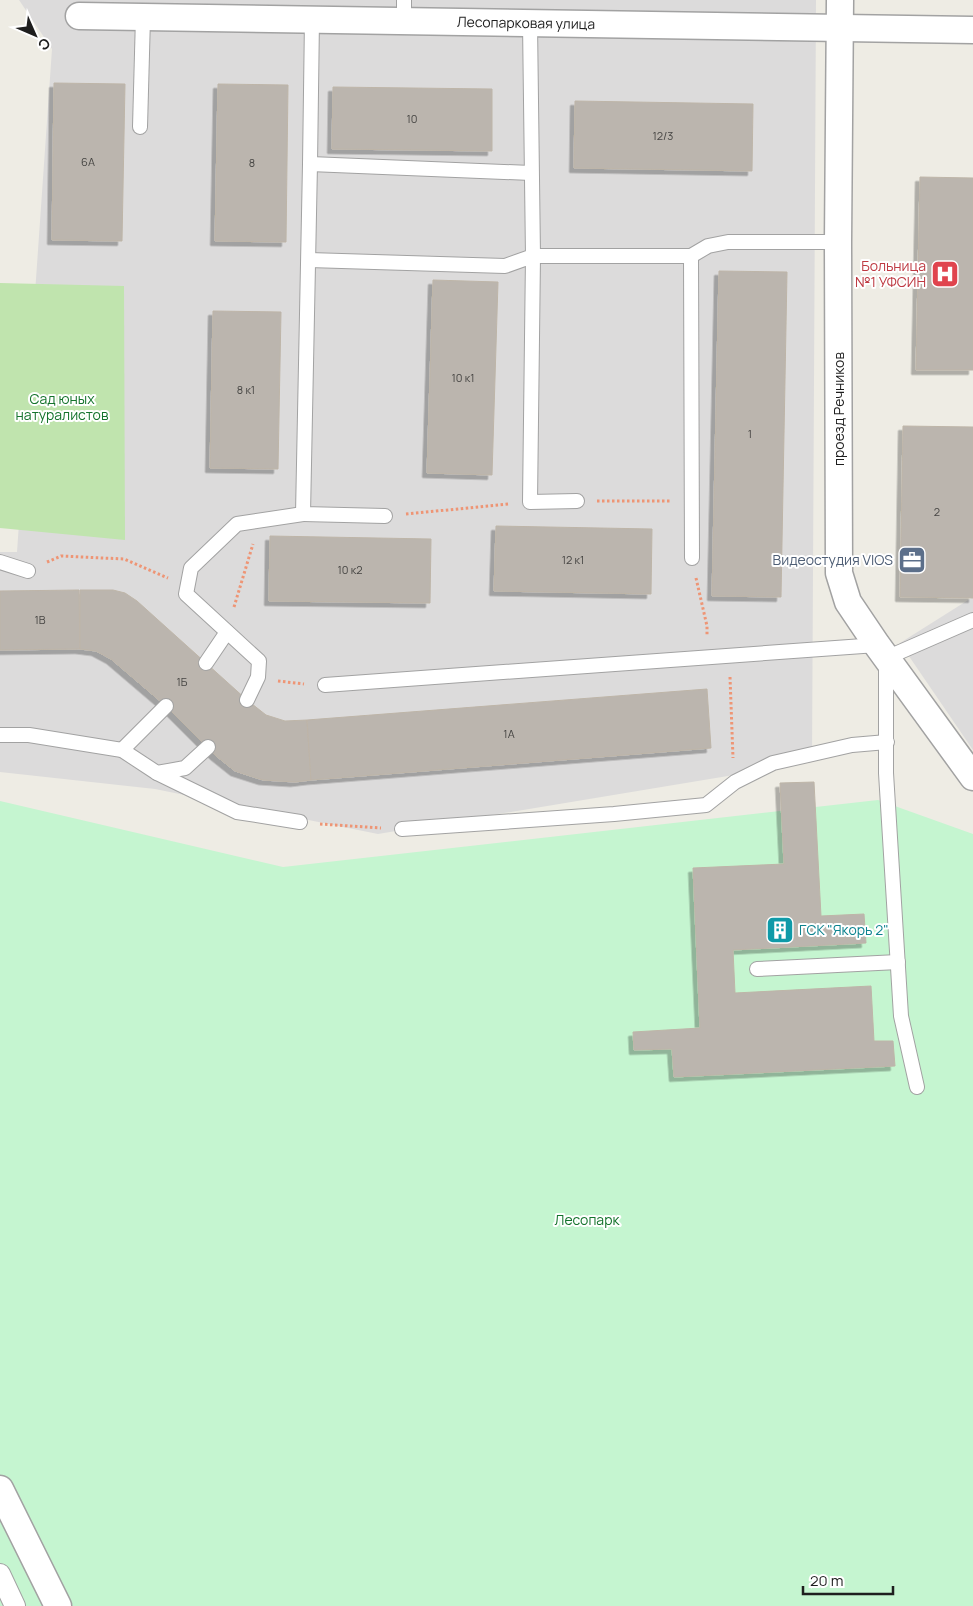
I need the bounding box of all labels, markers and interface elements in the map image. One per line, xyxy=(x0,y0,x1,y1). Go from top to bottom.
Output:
north arrow xyxy=(10,10,60,60)
street label: Лесопарковая улица xyxy=(457,12,595,33)
text: С xyxy=(34,34,55,55)
house number: 10 xyxy=(406,111,418,126)
house number: 12/3 xyxy=(653,128,673,143)
house number: 6А xyxy=(81,154,95,169)
house number: 8 xyxy=(249,155,255,170)
place label: Больница №1 УФСИН xyxy=(855,256,926,291)
hospital icon: Больница №1 УФСИН xyxy=(930,259,960,289)
street label: проезд Речников xyxy=(829,352,848,466)
house number: 10 к1 xyxy=(452,370,474,385)
house number: 8 к1 xyxy=(237,382,255,397)
park label: Сад юных натуралистов xyxy=(16,389,109,424)
house number: 1 xyxy=(748,426,752,441)
house number: 2 xyxy=(934,504,940,519)
office icon: Видеостудия VIOS xyxy=(897,545,927,575)
place label: Видеостудия VIOS xyxy=(773,550,893,569)
house number: 12 к1 xyxy=(562,552,584,567)
house number: 10 к2 xyxy=(338,562,362,577)
house number: 1В xyxy=(34,612,46,627)
house number: 1Б xyxy=(177,674,188,689)
house number: 1А xyxy=(503,726,515,741)
building icon: ГСК "Якорь 2" xyxy=(765,915,795,945)
place label: ГСК "Якорь 2" xyxy=(799,920,889,939)
park label: Лесопарк xyxy=(555,1210,620,1229)
scale bar xyxy=(803,1564,893,1596)
text: 20 m xyxy=(810,1570,843,1591)

